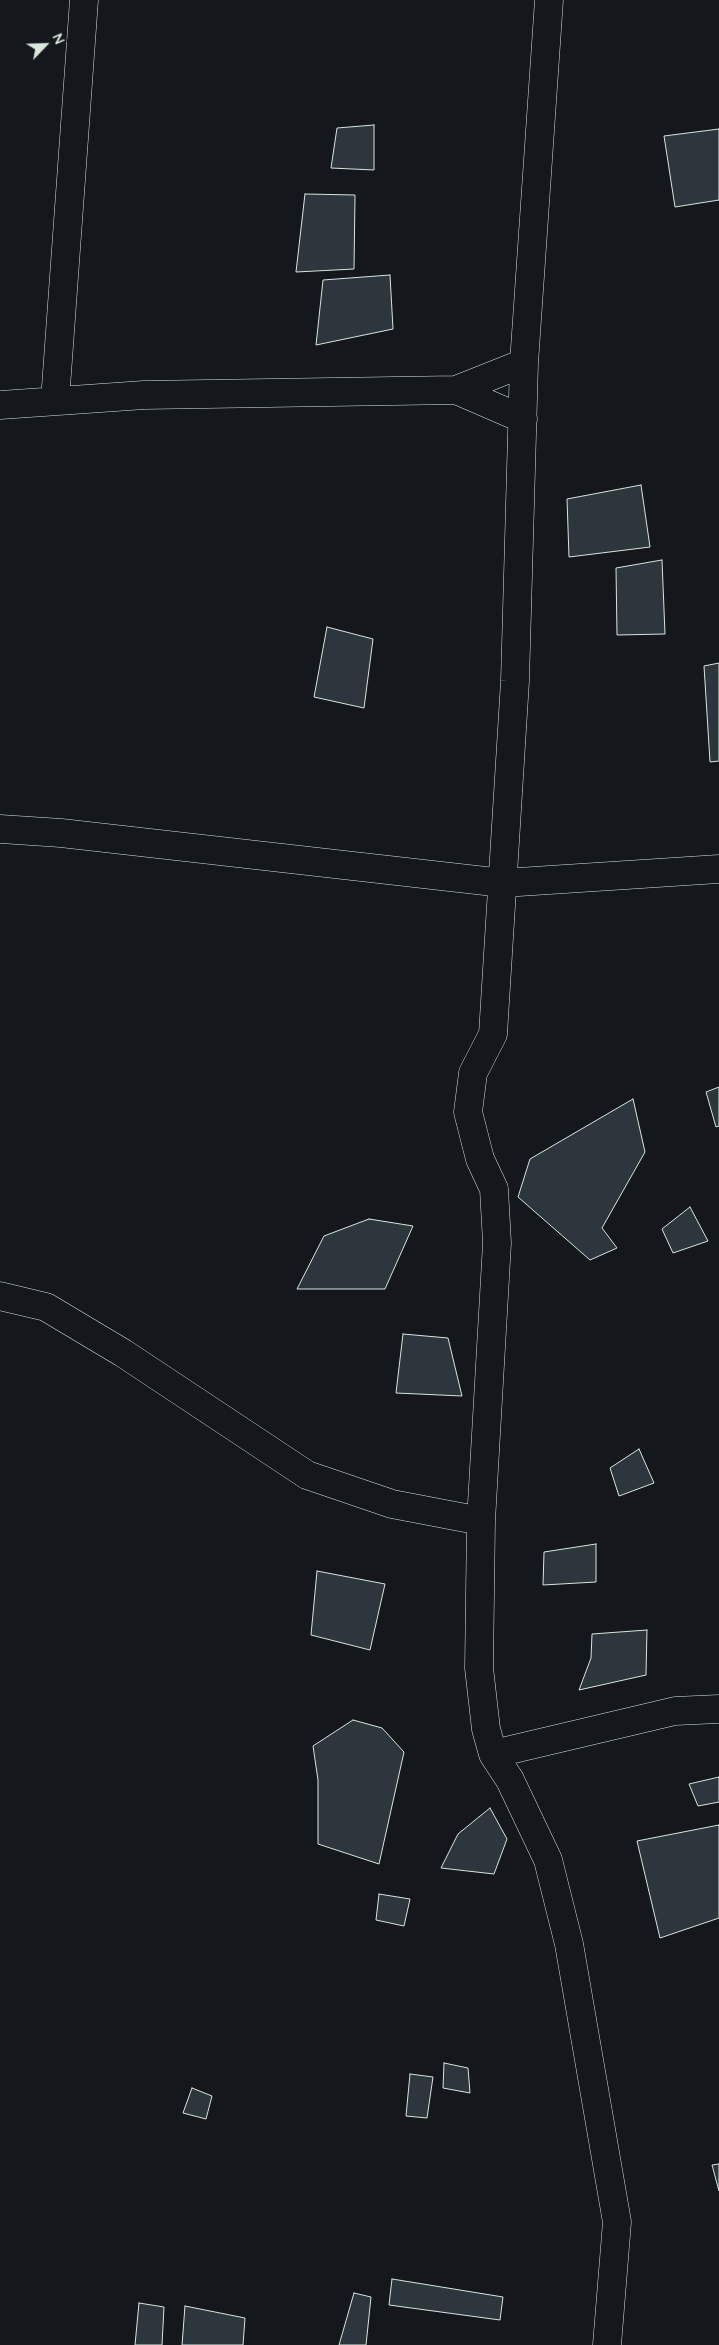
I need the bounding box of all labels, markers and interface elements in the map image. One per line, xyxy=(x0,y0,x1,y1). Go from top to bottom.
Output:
north arrow xyxy=(20,20,70,70)
text: N xyxy=(48,31,69,47)

